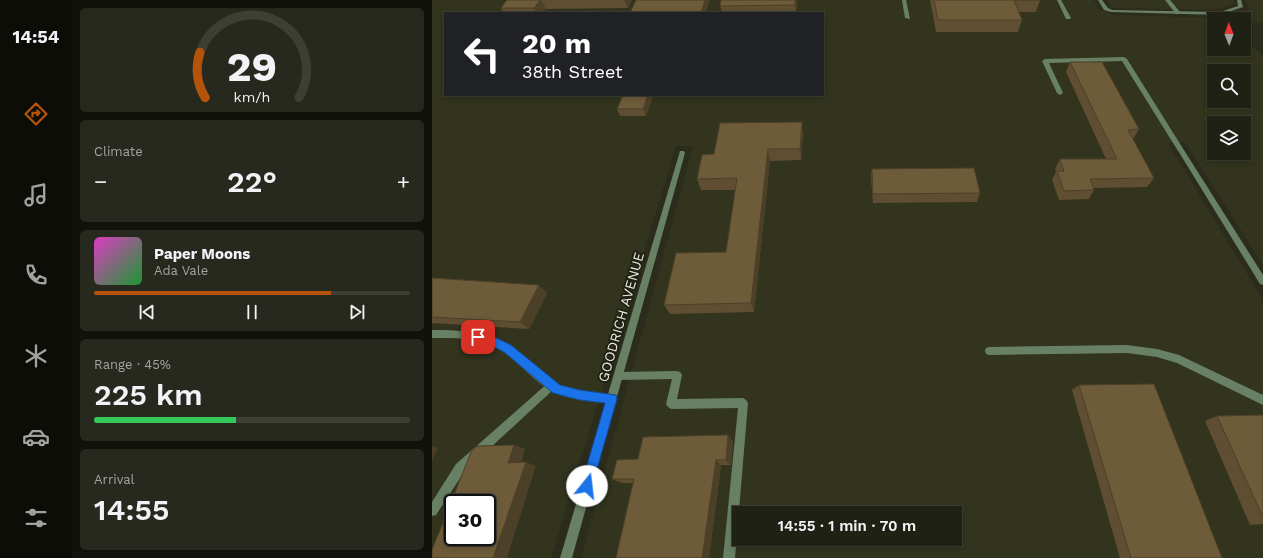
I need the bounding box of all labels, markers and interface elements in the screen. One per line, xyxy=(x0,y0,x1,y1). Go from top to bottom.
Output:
north arrow xyxy=(1207,12,1251,56)
map controls xyxy=(1207,12,1251,160)
text: 14:54 xyxy=(13,26,59,47)
text: 20 m xyxy=(522,27,591,60)
icon: left xyxy=(456,28,508,80)
text: 29 xyxy=(227,42,277,91)
text: 38th Street xyxy=(522,61,623,82)
button: search xyxy=(1207,64,1251,108)
text: km/h xyxy=(234,89,270,105)
icon: directions xyxy=(22,100,50,128)
button: layers xyxy=(1207,116,1251,160)
text: Climate xyxy=(94,144,143,159)
text: 22° xyxy=(227,164,277,199)
text: − xyxy=(94,169,107,194)
text: + xyxy=(397,169,410,194)
icon: music xyxy=(22,181,50,209)
text: Paper Moons xyxy=(154,245,250,263)
street label: GOODRICH AVENUE xyxy=(595,250,647,384)
icon: phone xyxy=(22,261,50,289)
text: Ada Vale xyxy=(154,263,208,278)
icon: previous xyxy=(136,301,158,323)
icon: pause xyxy=(241,301,263,323)
icon: next xyxy=(346,301,368,323)
pin xyxy=(461,320,495,354)
icon: arrive xyxy=(467,326,489,348)
icon: climate xyxy=(22,342,50,370)
text: Range · 45% xyxy=(94,357,171,372)
text: 225 km xyxy=(94,377,203,412)
icon: car xyxy=(22,423,50,451)
position arrow xyxy=(566,465,608,507)
text: Arrival xyxy=(94,472,135,487)
text: 14:55 xyxy=(94,492,169,527)
speed limit sign: 30 xyxy=(444,494,496,546)
icon: filters xyxy=(22,504,50,532)
text: 14:55 · 1 min · 70 m xyxy=(778,517,916,535)

